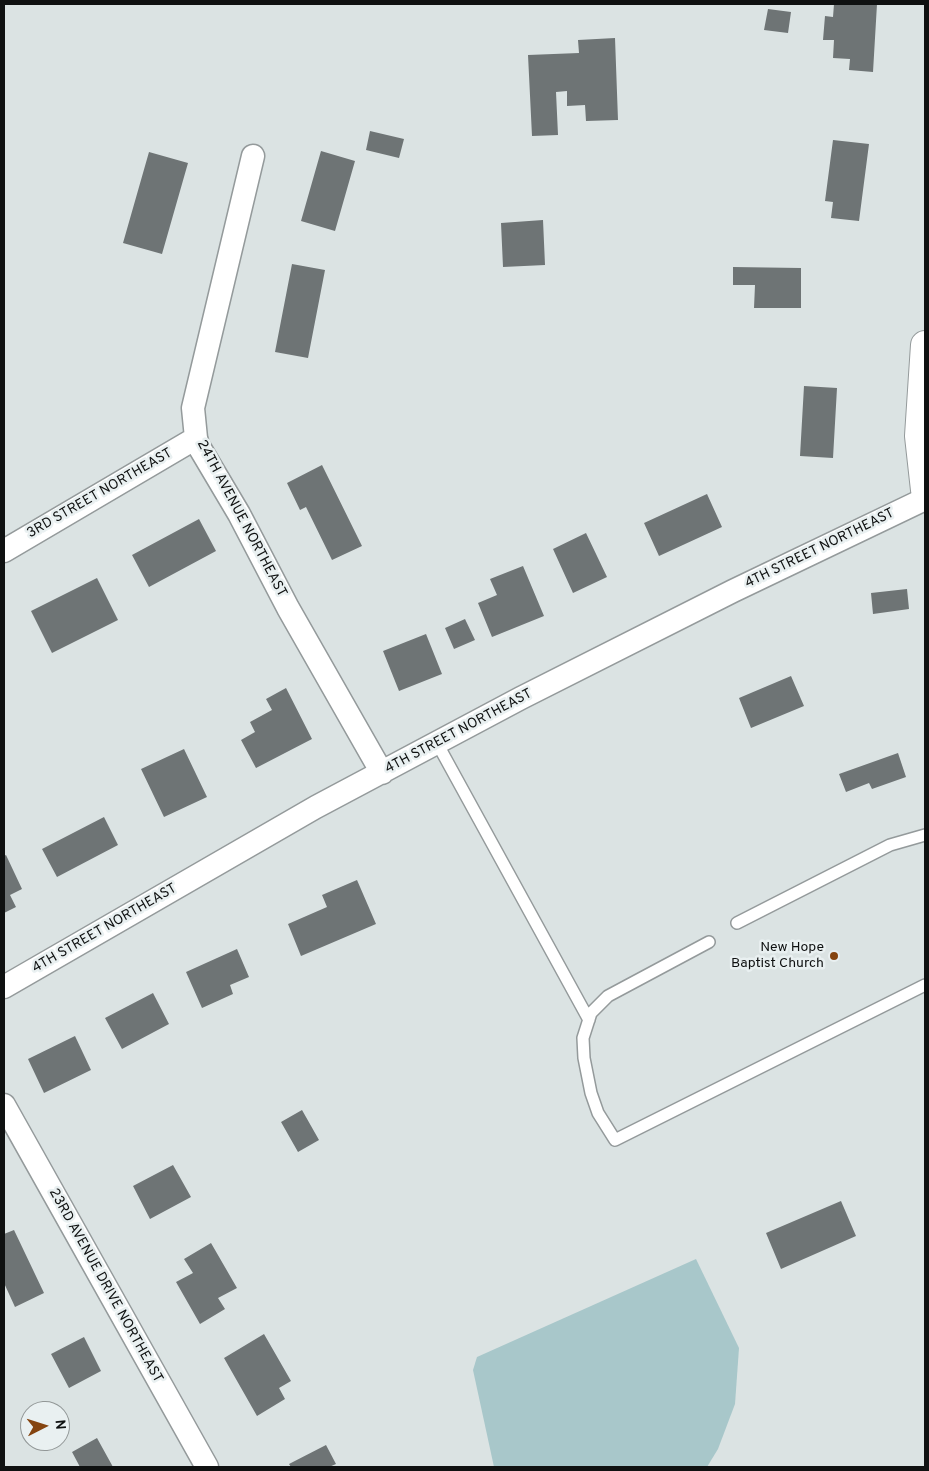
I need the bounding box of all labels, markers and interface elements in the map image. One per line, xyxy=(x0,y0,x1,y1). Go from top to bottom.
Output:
street label: 24TH AVENUE NORTHEAST xyxy=(192,438,290,600)
street label: 3RD STREET NORTHEAST xyxy=(24,445,176,543)
street label: 4TH STREET NORTHEAST xyxy=(743,505,897,593)
street label: 4TH STREET NORTHEAST xyxy=(383,686,535,778)
street label: 4TH STREET NORTHEAST xyxy=(30,881,180,977)
place label: New Hope Baptist Church xyxy=(731,940,824,972)
marker: New Hope Baptist Church xyxy=(828,950,840,962)
street label: 23RD AVENUE DRIVE NORTHEAST xyxy=(44,1186,166,1386)
north arrow xyxy=(20,1401,70,1451)
text: N xyxy=(51,1419,68,1430)

